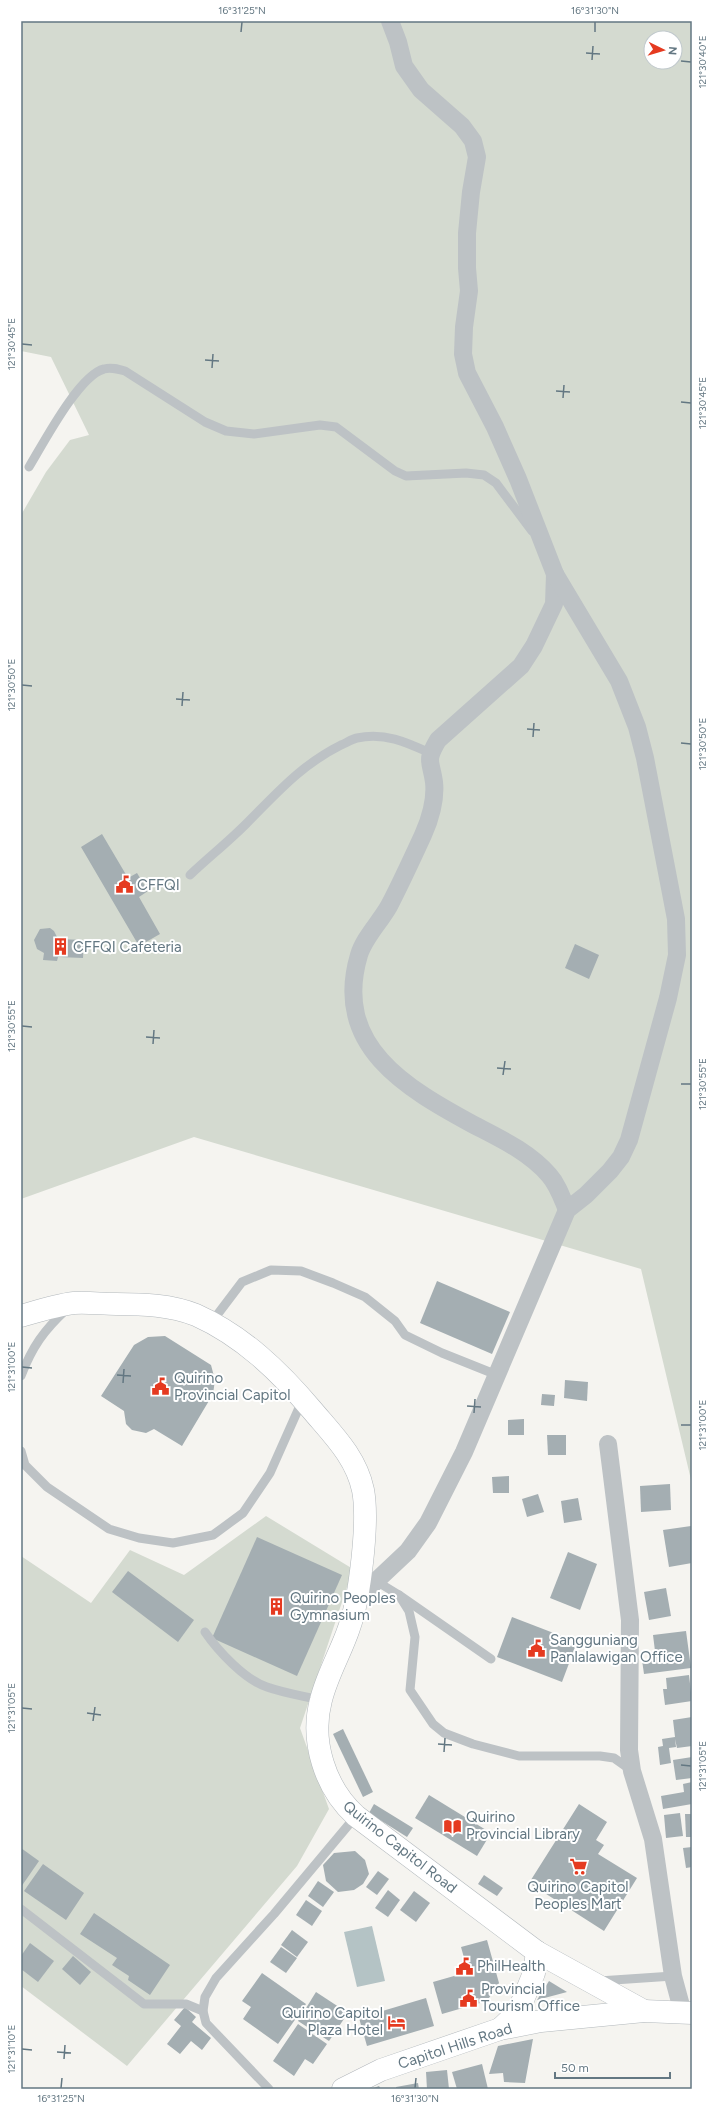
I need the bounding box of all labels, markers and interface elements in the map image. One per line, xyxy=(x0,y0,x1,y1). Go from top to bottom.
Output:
text: 16°31'25"N xyxy=(218,4,266,17)
text: 16°31'30"N xyxy=(571,4,619,17)
north arrow xyxy=(643,30,683,70)
text: 121°30'40"E xyxy=(696,35,709,89)
text: N xyxy=(666,46,679,56)
text: 121°30'45"E xyxy=(5,318,18,370)
text: 121°30'45"E xyxy=(696,377,709,429)
text: 121°30'50"E xyxy=(5,659,18,711)
text: 121°30'50"E xyxy=(696,718,709,770)
public building icon: CFFQI xyxy=(114,875,134,895)
place label: CFFQI xyxy=(137,876,180,894)
building icon: CFFQI Cafeteria xyxy=(50,937,70,957)
place label: CFFQI Cafeteria xyxy=(73,938,182,956)
text: 121°30'55"E xyxy=(5,1000,18,1052)
text: 121°30'55"E xyxy=(696,1058,709,1110)
text: 121°31'00"E xyxy=(5,1341,18,1393)
place label: Quirino Provincial Capitol xyxy=(174,1369,291,1404)
public building icon: Quirino Provincial Capitol xyxy=(151,1377,171,1397)
text: 121°31'00"E xyxy=(696,1399,709,1451)
place label: Quirino Peoples Gymnasium xyxy=(290,1589,396,1624)
building icon: Quirino Peoples Gymnasium xyxy=(267,1597,287,1617)
place label: Sangguniang Panlalawigan Office xyxy=(550,1631,683,1666)
public building icon: Sangguniang Panlalawigan Office xyxy=(527,1639,547,1659)
text: 121°31'05"E xyxy=(5,1683,18,1733)
text: 121°31'05"E xyxy=(696,1741,709,1791)
street label: Quirino Capitol Road xyxy=(339,1797,461,1897)
place label: Quirino Provincial Library xyxy=(466,1808,580,1843)
library icon: Quirino Provincial Library xyxy=(443,1816,463,1836)
supermarket icon: Quirino Capitol Peoples Mart xyxy=(568,1856,588,1876)
place label: Quirino Capitol Peoples Mart xyxy=(527,1878,629,1913)
public building icon: PhilHealth xyxy=(454,1956,474,1976)
place label: PhilHealth xyxy=(477,1957,545,1975)
place label: Provincial Tourism Office xyxy=(481,1980,580,2015)
public building icon: Provincial Tourism Office xyxy=(458,1988,478,2008)
place label: Quirino Capitol Plaza Hotel xyxy=(282,2004,383,2039)
hotel icon: Quirino Capitol Plaza Hotel xyxy=(386,2012,406,2032)
street label: Capitol Hills Road xyxy=(396,2019,514,2073)
text: 121°31'10"E xyxy=(5,2025,18,2073)
scale bar xyxy=(555,2054,670,2080)
text: 50 m xyxy=(561,2061,589,2075)
text: 16°31'25"N xyxy=(37,2092,85,2105)
text: 16°31'30"N xyxy=(391,2092,439,2105)

